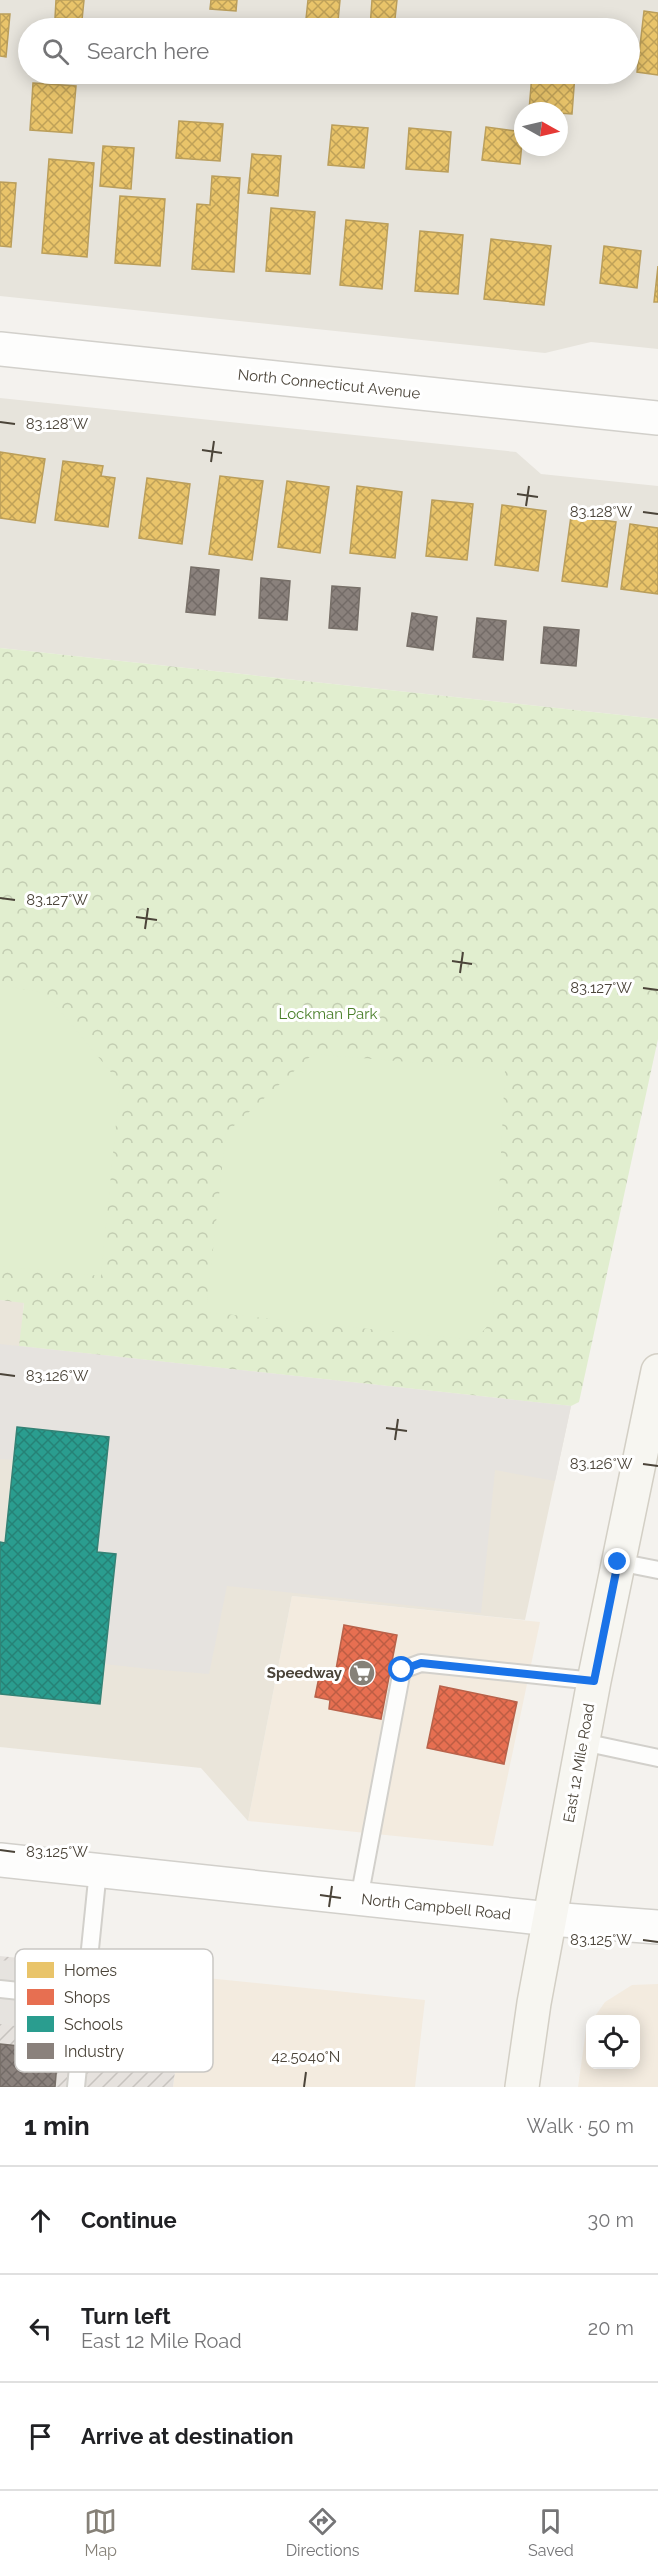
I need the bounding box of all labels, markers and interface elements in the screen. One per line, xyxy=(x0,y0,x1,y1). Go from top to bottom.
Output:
search box xyxy=(18,18,640,84)
icon: search xyxy=(39,35,72,68)
text: Search here xyxy=(87,38,209,64)
north arrow xyxy=(514,102,568,156)
street label: North Connecticut Avenue xyxy=(237,365,421,403)
text: 83.128°W xyxy=(26,415,89,433)
text: 83.128°W xyxy=(570,503,633,521)
text: 83.127°W xyxy=(26,891,88,909)
text: 83.127°W xyxy=(570,979,632,997)
park label: Lockman Park xyxy=(279,1005,377,1023)
text: 83.126°W xyxy=(26,1367,89,1385)
text: 83.126°W xyxy=(570,1455,633,1473)
route end xyxy=(604,1548,630,1574)
route start xyxy=(388,1656,414,1682)
supermarket icon: Speedway xyxy=(347,1658,377,1688)
place label: Speedway xyxy=(267,1664,343,1682)
street label: East 12 Mile Road xyxy=(560,1702,598,1824)
text: 83.125°W xyxy=(26,1843,88,1861)
street label: North Campbell Road xyxy=(360,1890,512,1924)
text: 83.125°W xyxy=(570,1931,632,1949)
legend xyxy=(15,1949,213,2072)
text: Homes xyxy=(64,1961,117,1980)
text: Shops xyxy=(64,1988,110,2007)
text: Schools xyxy=(64,2015,123,2034)
map controls xyxy=(586,2015,640,2069)
button: locate xyxy=(586,2015,640,2069)
text: Industry xyxy=(64,2042,124,2061)
text: 42.5040°N xyxy=(272,2048,340,2066)
text: 1 min xyxy=(24,2111,90,2141)
text: Walk · 50 m xyxy=(527,2114,634,2138)
icon: ahead xyxy=(24,2204,57,2237)
text: Continue xyxy=(81,2207,177,2233)
text: 30 m xyxy=(588,2208,634,2232)
text: Turn left xyxy=(81,2303,171,2329)
icon: left xyxy=(24,2312,57,2345)
text: 20 m xyxy=(588,2316,634,2340)
text: East 12 Mile Road xyxy=(81,2329,242,2353)
icon: arrive xyxy=(24,2420,57,2453)
text: Arrive at destination xyxy=(81,2423,294,2449)
tab: Map xyxy=(84,2505,117,2560)
tab: Directions xyxy=(286,2505,360,2560)
tab: Saved xyxy=(528,2505,574,2560)

